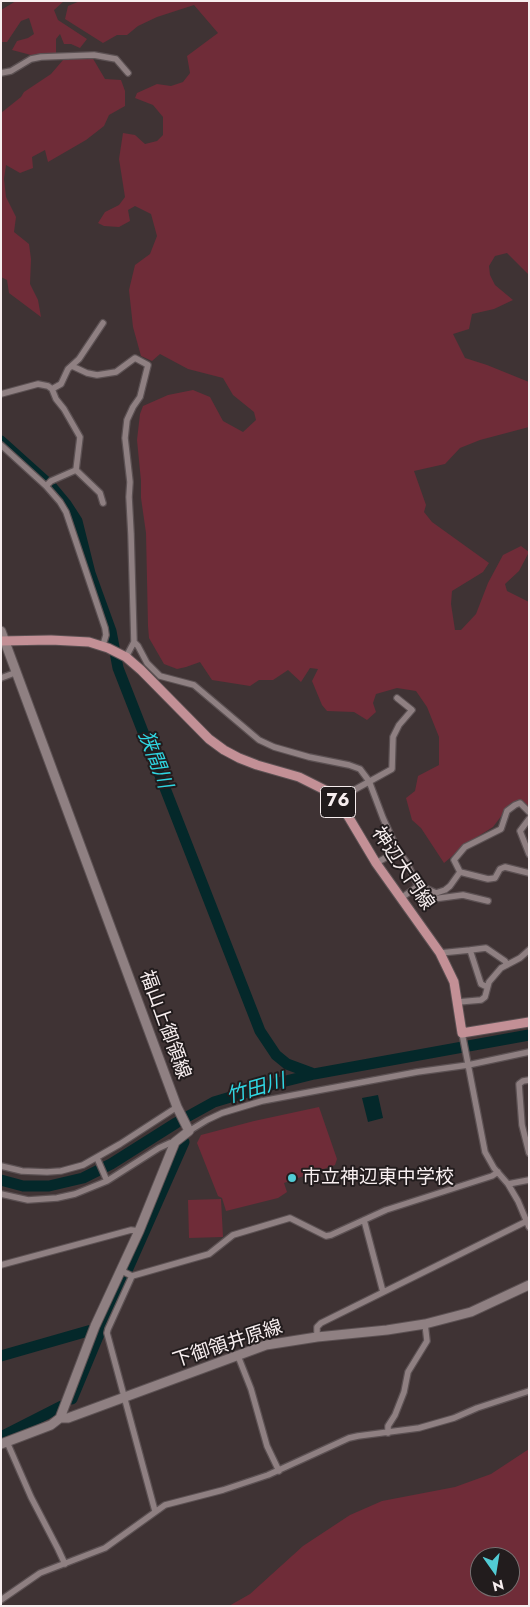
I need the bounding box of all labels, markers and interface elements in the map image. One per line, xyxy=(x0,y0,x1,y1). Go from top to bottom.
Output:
water label: 狭間川 xyxy=(132,728,176,792)
road number: 76 xyxy=(320,786,356,818)
street label: 神辺大門線 xyxy=(366,823,438,915)
street label: 福山上御領線 xyxy=(134,968,194,1082)
water label: 竹田川 xyxy=(224,1070,288,1110)
place label: 市立神辺東中学校 xyxy=(302,1167,454,1189)
marker: 市立神辺東中学校 xyxy=(286,1172,298,1184)
street label: 下御領井原線 xyxy=(170,1317,286,1373)
north arrow xyxy=(470,1547,520,1597)
text: N xyxy=(490,1575,506,1597)

